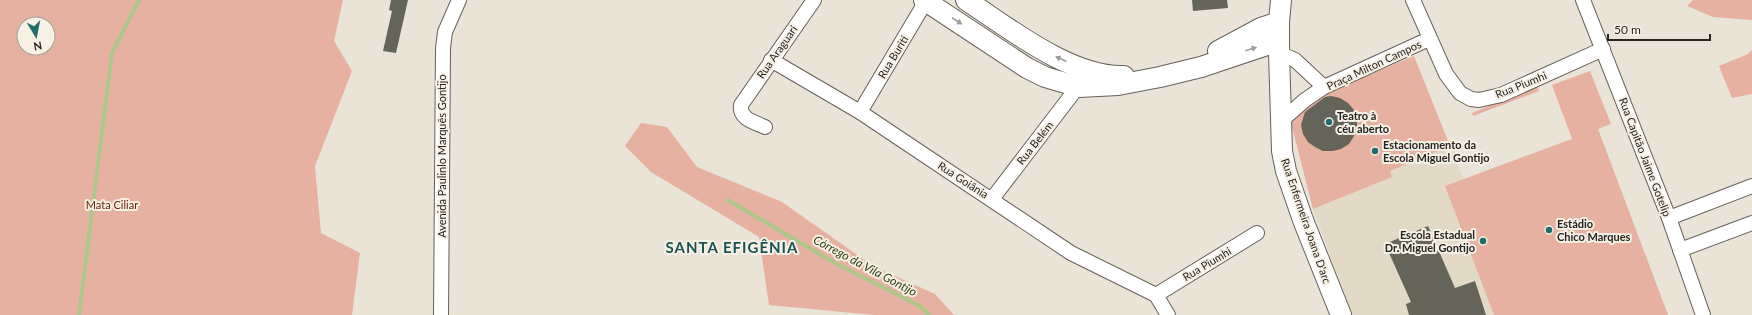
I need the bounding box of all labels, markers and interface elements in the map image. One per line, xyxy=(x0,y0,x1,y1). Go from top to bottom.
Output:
north arrow xyxy=(16,16,56,56)
scale bar xyxy=(1608,16,1710,42)
one-way arrow xyxy=(951,18,962,25)
text: 50 m xyxy=(1614,22,1641,37)
street label: Rua Araguari xyxy=(754,23,800,81)
street label: Rua Buriti xyxy=(875,33,911,81)
street label: Praça Milton Campos xyxy=(1324,37,1423,92)
text: N xyxy=(33,39,43,53)
one-way arrow xyxy=(1245,46,1257,52)
one-way arrow xyxy=(1055,56,1066,62)
street label: Rua Piumhi xyxy=(1493,68,1549,101)
street label: Avenida Paulinlo Marquês Gontijo xyxy=(435,74,448,238)
street label: Rua Capitão Jaime Gotelip xyxy=(1617,96,1674,218)
place label: Teatro à céu aberto xyxy=(1337,109,1389,135)
marker: Teatro à céu aberto xyxy=(1324,117,1334,127)
street label: Rua Belém xyxy=(1014,118,1056,167)
place label: Estacionamento da Escola Miguel Gontijo xyxy=(1383,138,1490,164)
marker: Estacionamento da Escola Miguel Gontijo xyxy=(1370,146,1380,156)
street label: Rua Enfermeira Joana D'arc xyxy=(1279,156,1334,285)
street label: Rua Goiânia xyxy=(936,158,991,201)
park label: Mata Ciliar xyxy=(86,198,138,211)
place label: Estádio Chico Marques xyxy=(1557,217,1631,243)
marker: Estádio Chico Marques xyxy=(1544,225,1554,235)
place label: Escola Estadual Dr. Miguel Gontijo xyxy=(1385,228,1475,254)
water label: Córrego da Vila Gontijo xyxy=(811,232,920,299)
marker: Escola Estadual Dr. Miguel Gontijo xyxy=(1478,236,1488,246)
district label: SANTA EFIGÊNIA xyxy=(666,238,799,256)
street label: Rua Piumhi xyxy=(1180,244,1234,283)

